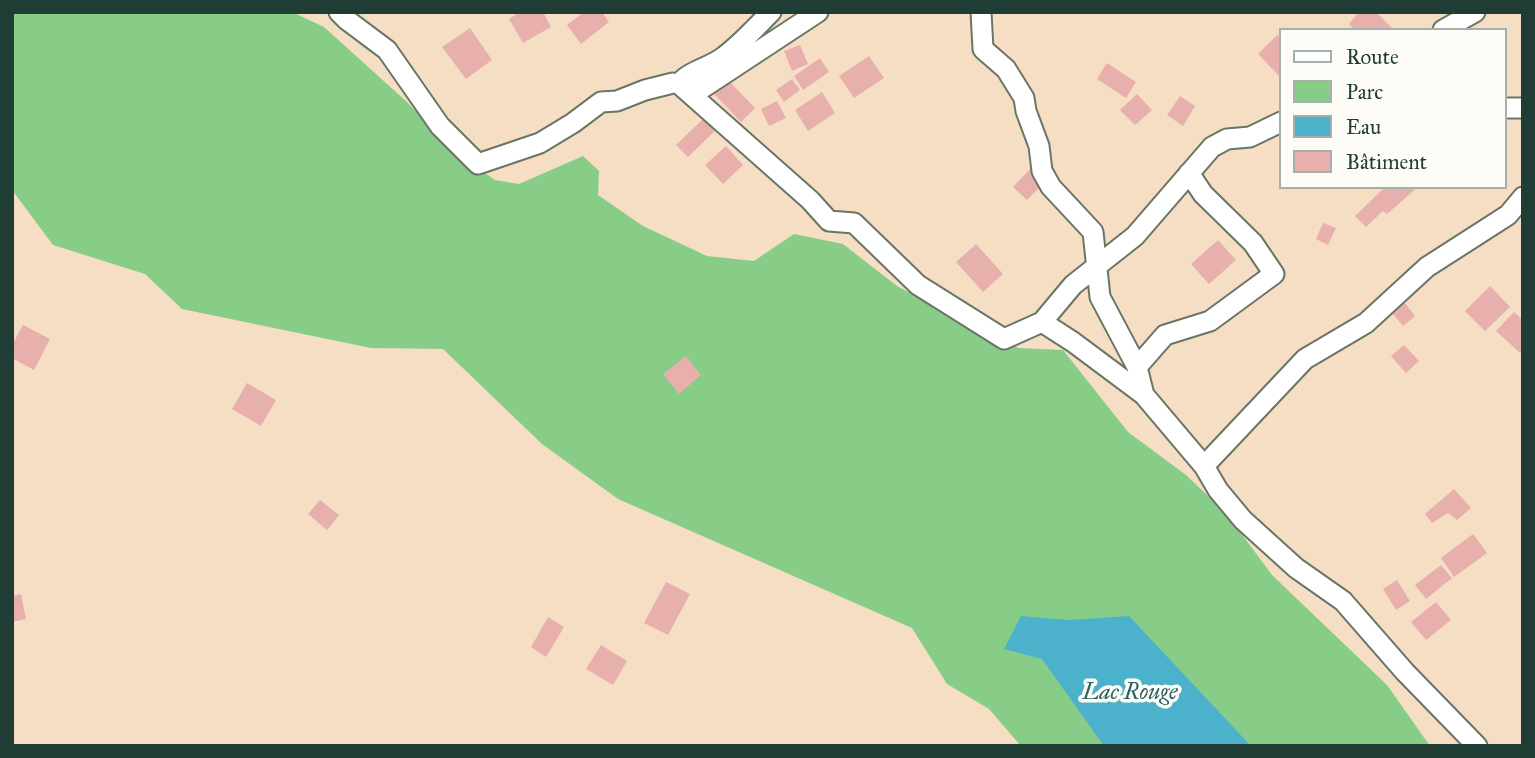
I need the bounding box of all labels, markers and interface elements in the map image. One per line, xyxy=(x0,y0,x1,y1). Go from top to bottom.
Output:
legend xyxy=(1280,28,1507,189)
text: Route xyxy=(1346,44,1399,70)
text: Parc xyxy=(1346,79,1383,105)
text: Eau xyxy=(1346,114,1381,140)
text: Bâtiment xyxy=(1346,149,1427,175)
water label: Lac Rouge xyxy=(1083,679,1177,707)

